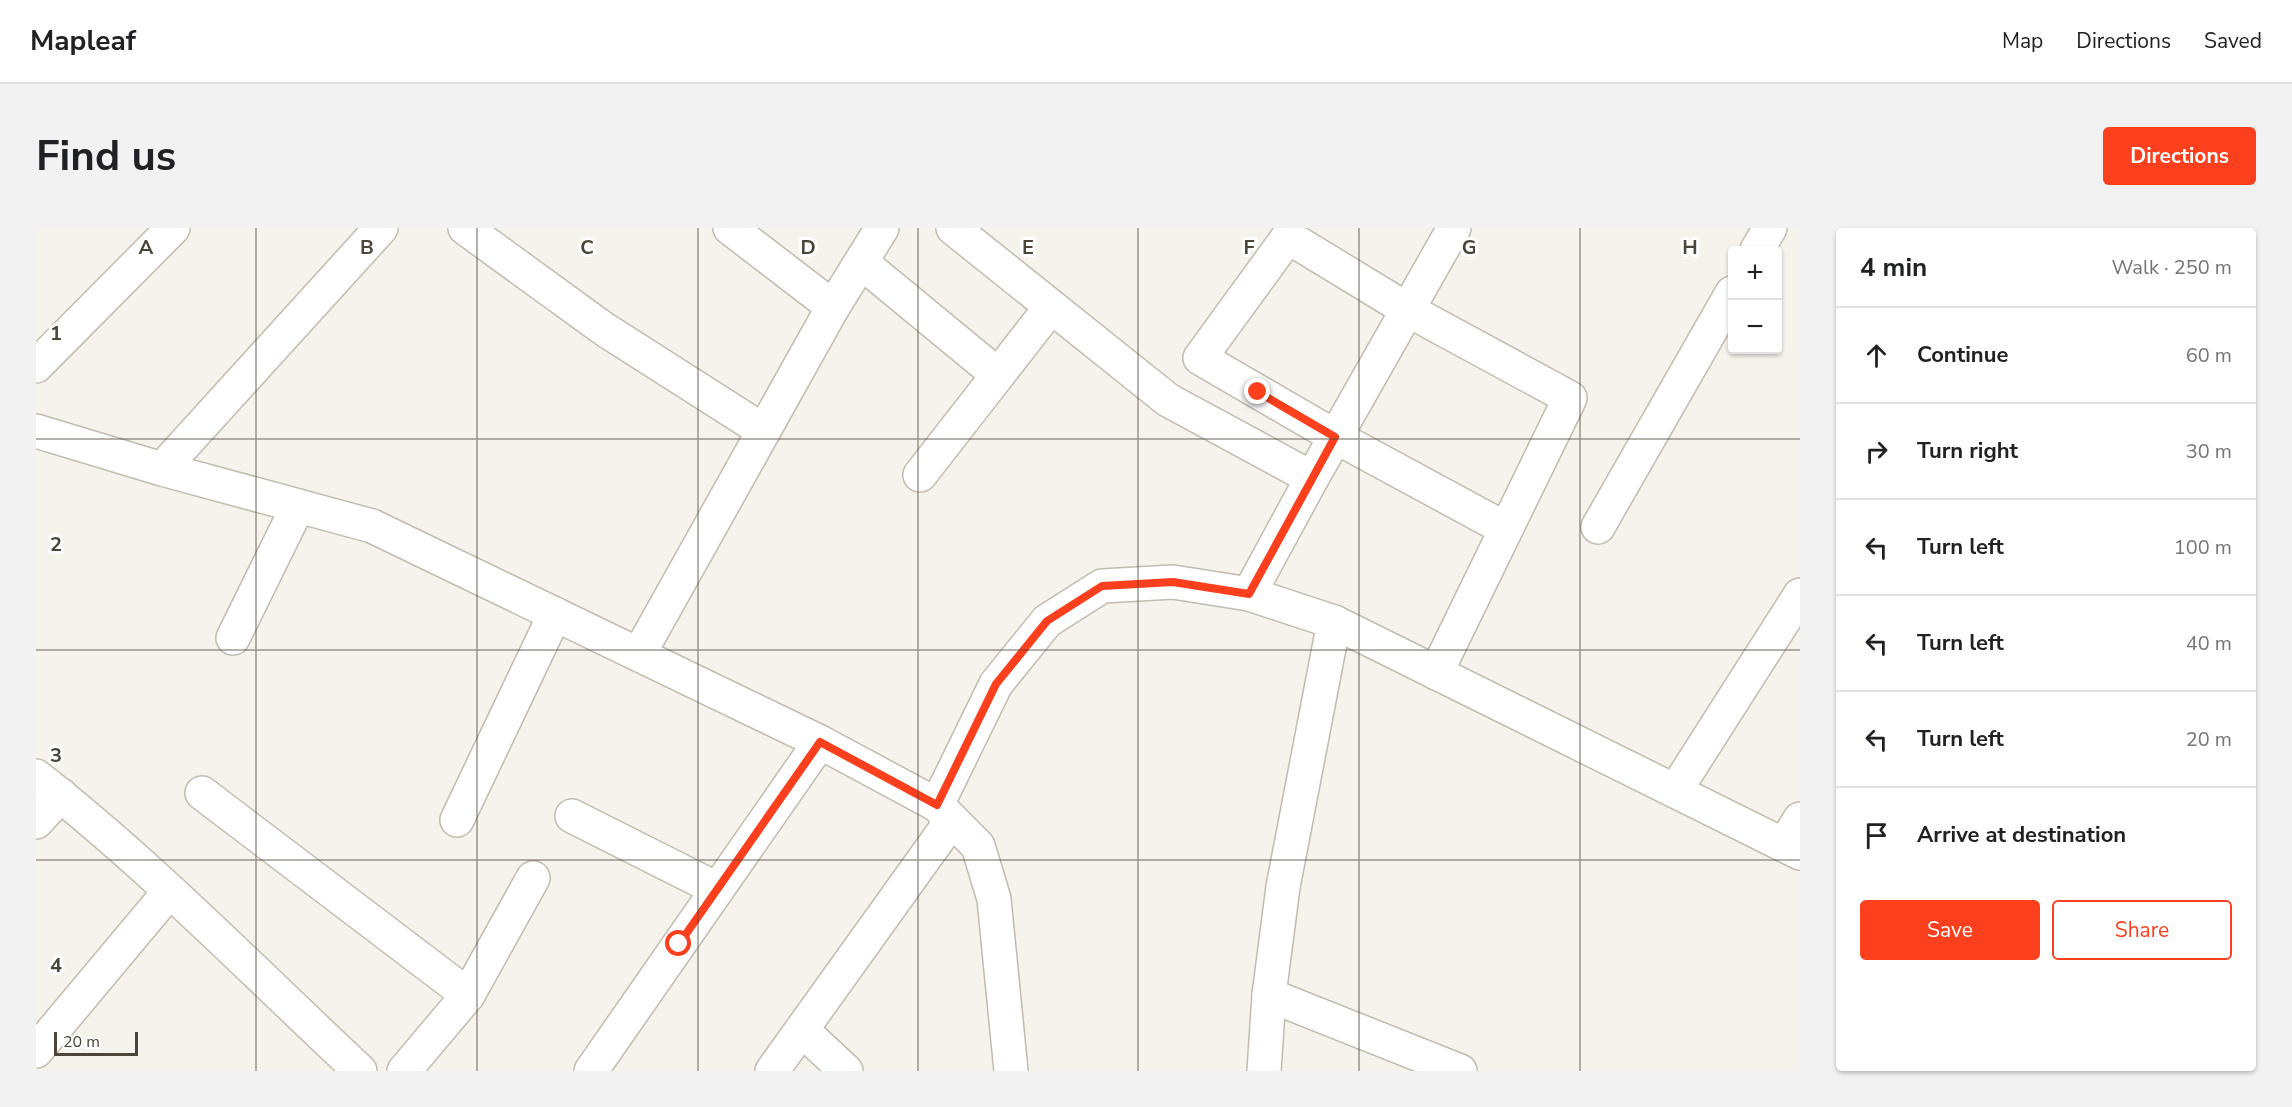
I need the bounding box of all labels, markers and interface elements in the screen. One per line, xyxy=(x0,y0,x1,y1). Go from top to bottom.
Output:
text: Mapleaf xyxy=(30,22,136,60)
text: Map xyxy=(2002,27,2043,55)
text: Directions xyxy=(2076,27,2171,55)
text: Saved xyxy=(2204,27,2262,55)
button: Directions xyxy=(2103,127,2256,185)
text: Find us xyxy=(36,128,176,185)
text: A xyxy=(139,234,154,261)
text: B xyxy=(360,234,374,261)
text: C xyxy=(580,234,594,261)
text: D xyxy=(800,234,816,261)
text: E xyxy=(1022,234,1034,261)
text: F xyxy=(1243,234,1255,261)
text: G xyxy=(1462,234,1476,261)
text: H xyxy=(1682,234,1698,261)
map controls xyxy=(1728,246,1782,354)
button: + xyxy=(1728,246,1782,300)
text: 4 min xyxy=(1860,250,1927,285)
text: Walk · 250 m xyxy=(2112,254,2232,281)
button: − xyxy=(1728,300,1782,354)
text: 1 xyxy=(50,320,62,347)
icon: ahead xyxy=(1860,339,1893,372)
text: Continue xyxy=(1917,340,2008,370)
text: 60 m xyxy=(2186,342,2232,369)
route end xyxy=(1244,378,1270,404)
icon: right xyxy=(1860,435,1893,468)
text: Turn right xyxy=(1917,436,2018,466)
text: 30 m xyxy=(2186,438,2232,465)
text: 2 xyxy=(50,531,62,558)
icon: left xyxy=(1860,531,1893,564)
text: Turn left xyxy=(1917,532,2004,562)
text: 100 m xyxy=(2174,534,2232,561)
icon: left xyxy=(1860,627,1893,660)
text: Turn left xyxy=(1917,628,2004,658)
text: 40 m xyxy=(2186,630,2232,657)
icon: left xyxy=(1860,723,1893,756)
text: Turn left xyxy=(1917,724,2004,754)
text: 20 m xyxy=(2186,726,2232,753)
text: 3 xyxy=(50,742,62,769)
icon: arrive xyxy=(1860,819,1893,852)
text: Arrive at destination xyxy=(1917,820,2126,850)
button: Save xyxy=(1860,900,2040,960)
button: Share xyxy=(2052,900,2232,960)
route start xyxy=(665,930,691,956)
text: 4 xyxy=(50,952,62,979)
scale bar xyxy=(54,1029,138,1056)
text: 20 m xyxy=(63,1031,100,1053)

